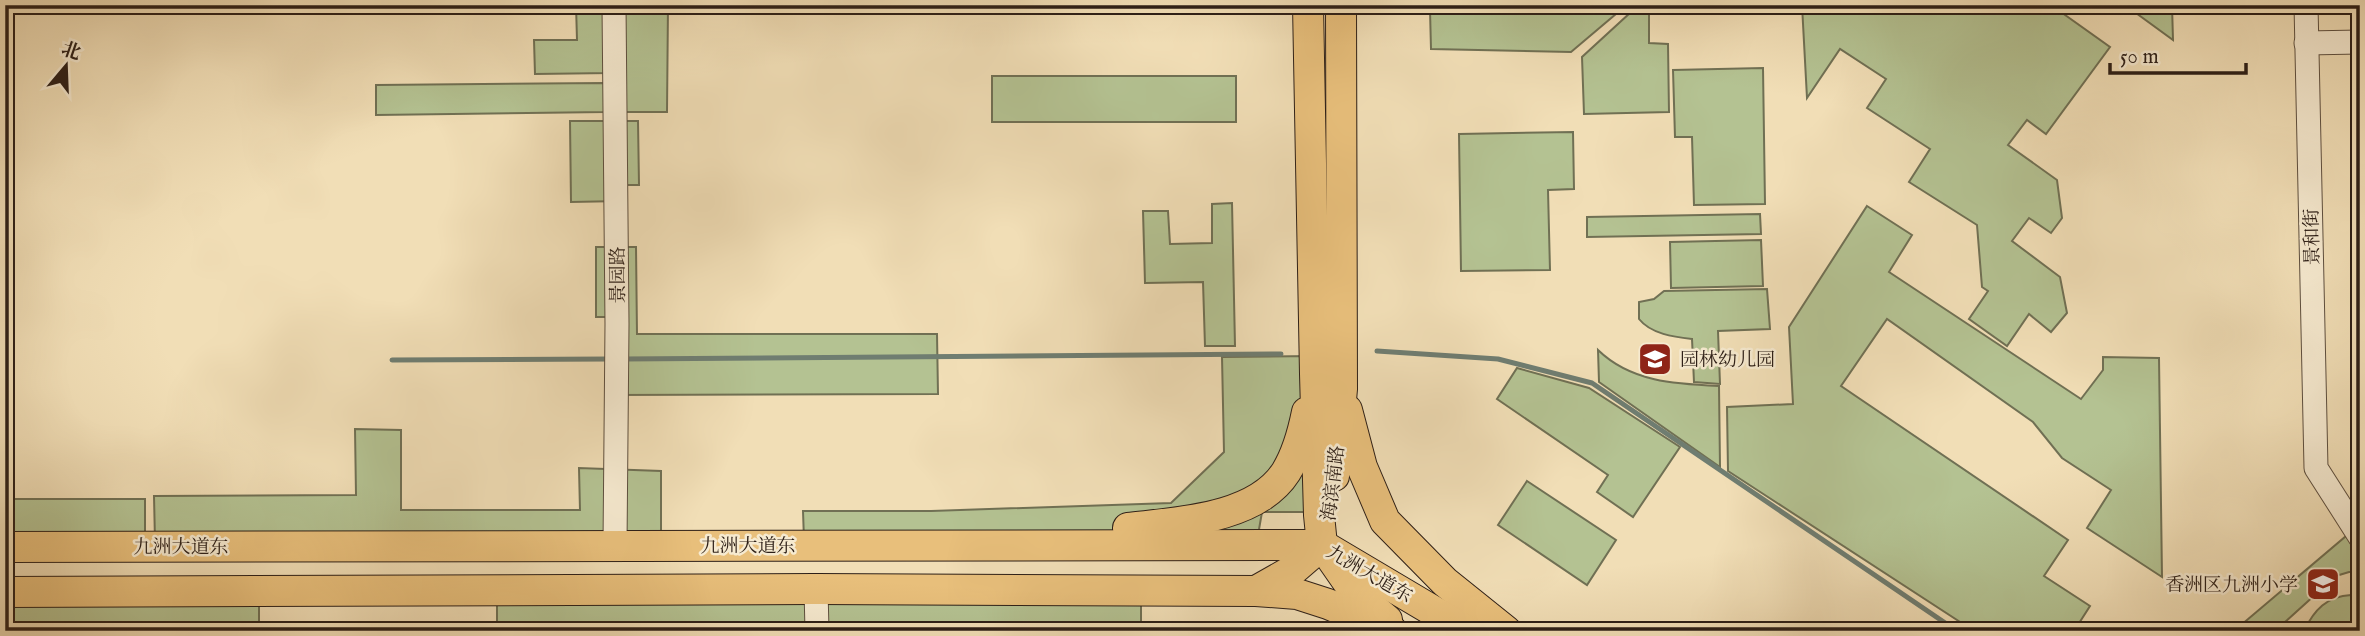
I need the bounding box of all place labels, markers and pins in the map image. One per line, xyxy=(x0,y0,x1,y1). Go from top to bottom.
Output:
school or university icon: 园林幼儿园 xyxy=(1636,340,1674,378)
place label: 园林幼儿园 xyxy=(1680,349,1775,373)
school or university icon: 香洲区九洲小学 xyxy=(2304,565,2342,603)
place label: 香洲区九洲小学 xyxy=(2165,574,2298,598)

